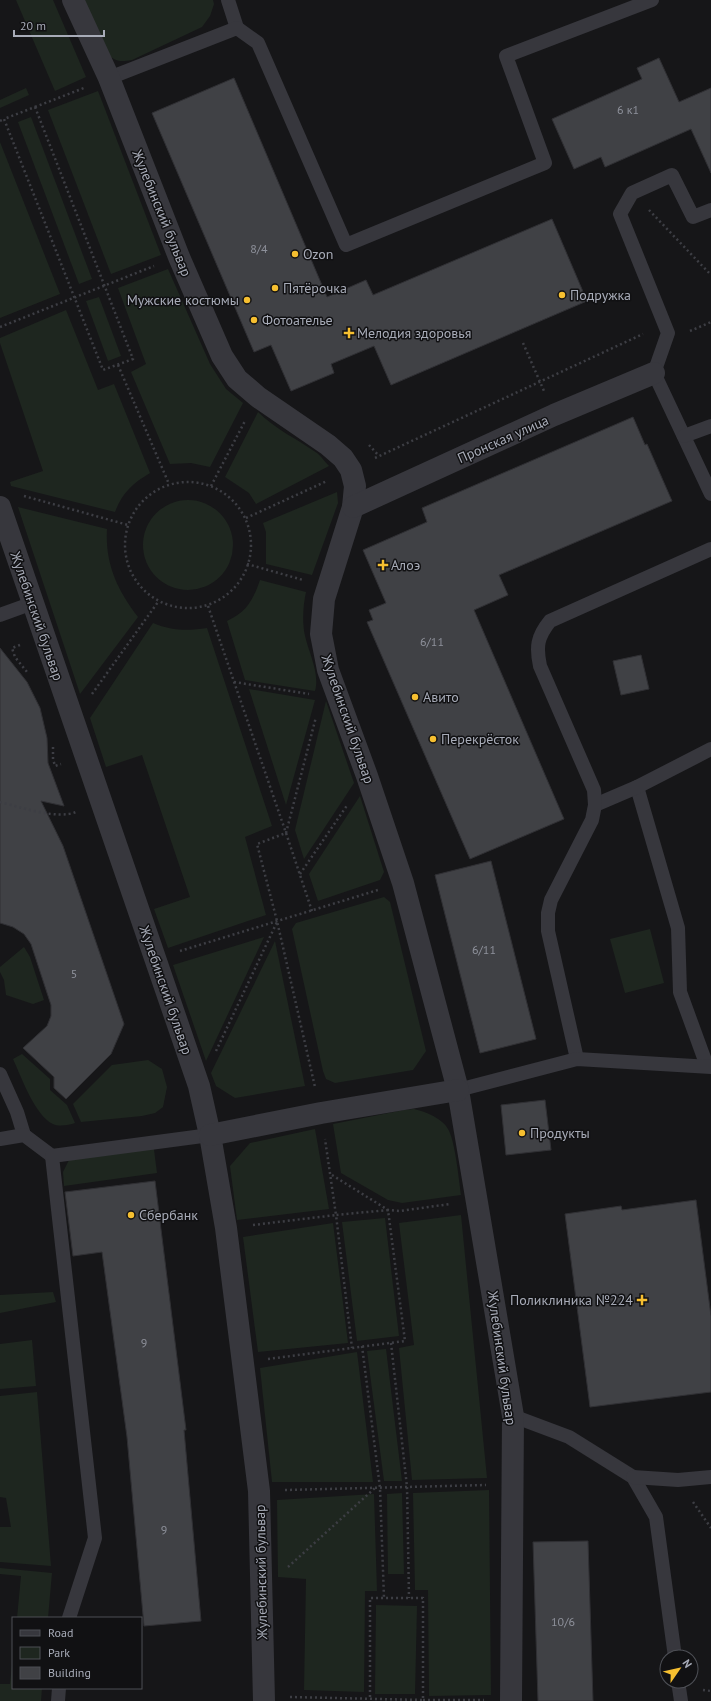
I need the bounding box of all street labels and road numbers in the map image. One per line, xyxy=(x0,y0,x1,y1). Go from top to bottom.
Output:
street label: Жулебинский бульвар xyxy=(128,146,196,279)
street label: Пронская улица xyxy=(455,411,551,467)
street label: Жулебинский бульвар xyxy=(6,548,68,683)
street label: Жулебинский бульвар xyxy=(317,651,379,786)
street label: Жулебинский бульвар xyxy=(135,922,197,1057)
street label: Жулебинский бульвар xyxy=(484,1289,520,1426)
street label: Жулебинский бульвар xyxy=(251,1504,271,1641)

